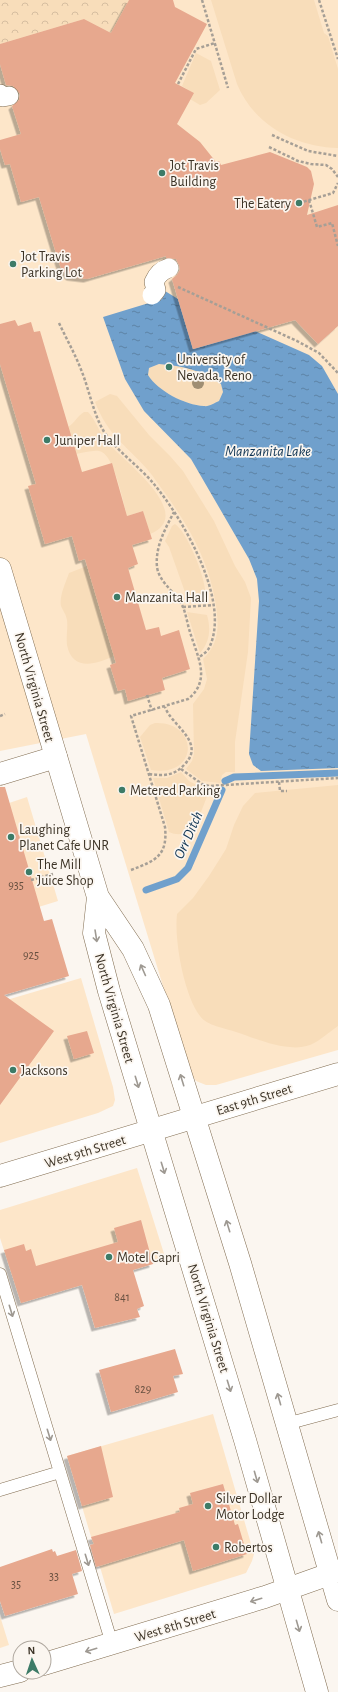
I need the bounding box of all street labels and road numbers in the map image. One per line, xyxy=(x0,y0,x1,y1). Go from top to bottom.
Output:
street label: North Virginia Street xyxy=(12,631,56,744)
street label: North Virginia Street xyxy=(92,952,136,1065)
street label: East 9th Street xyxy=(215,1082,294,1118)
street label: West 9th Street xyxy=(43,1133,128,1171)
street label: North Virginia Street xyxy=(185,1262,231,1375)
street label: West 8th Street xyxy=(133,1607,218,1645)

